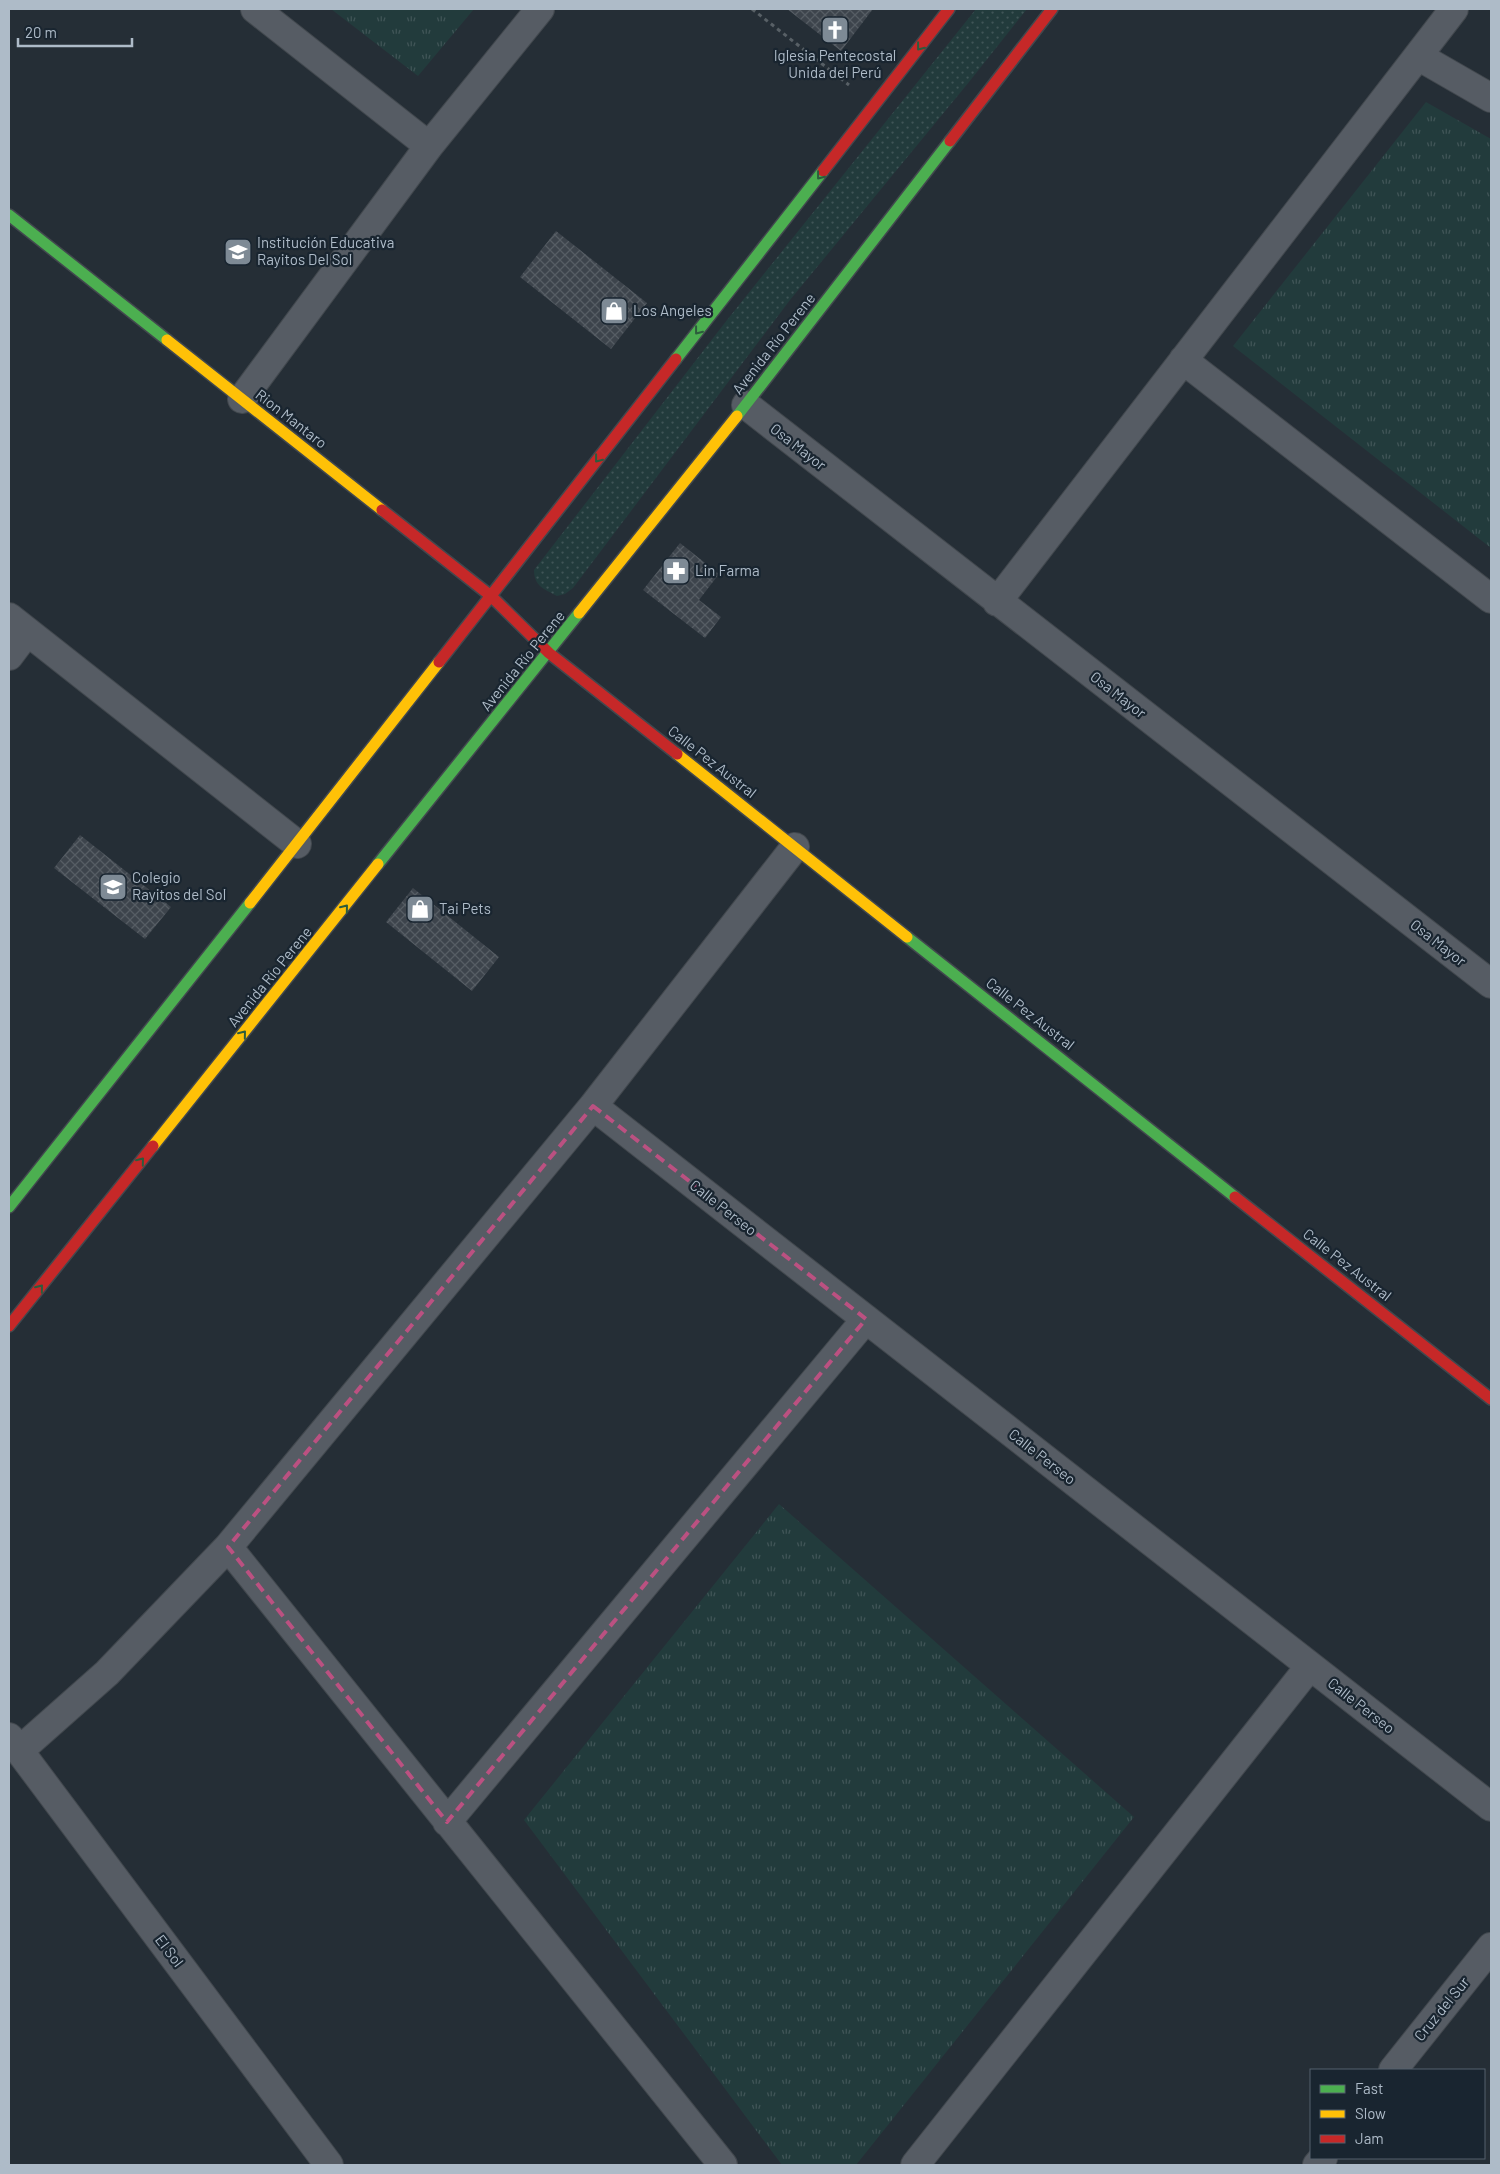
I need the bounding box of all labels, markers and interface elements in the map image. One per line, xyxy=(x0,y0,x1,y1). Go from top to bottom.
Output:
scale bar xyxy=(18,15,131,47)
church icon: Iglesia Pentecostal Unida del Perú xyxy=(820,15,850,45)
text: 20 m xyxy=(25,23,57,41)
one-way arrow xyxy=(917,41,925,50)
place label: Iglesia Pentecostal Unida del Perú xyxy=(774,46,896,81)
one-way arrow xyxy=(817,170,825,179)
place label: Institución Educativa Rayitos Del Sol xyxy=(257,233,394,268)
school or university icon: Institución Educativa Rayitos Del Sol xyxy=(223,237,253,267)
street label: Avenida Río Perene xyxy=(728,289,818,398)
shop icon: Los Angeles xyxy=(599,296,629,326)
place label: Los Angeles xyxy=(633,301,712,319)
one-way arrow xyxy=(696,325,704,334)
street label: Rion Mantaro xyxy=(252,385,331,452)
street label: Osa Mayor xyxy=(767,419,831,474)
one-way arrow xyxy=(595,453,604,463)
pharmacy icon: Lin Farma xyxy=(661,556,691,586)
place label: Lin Farma xyxy=(695,561,760,579)
street label: Avenida Río Perene xyxy=(476,607,568,714)
street label: Osa Mayor xyxy=(1087,667,1151,722)
street label: Calle Pez Austral xyxy=(665,721,760,801)
place label: Colegio Rayitos del Sol xyxy=(132,868,226,903)
school or university icon: Colegio Rayitos del Sol xyxy=(98,872,128,902)
shop icon: Tai Pets xyxy=(405,894,435,924)
place label: Tai Pets xyxy=(439,899,491,917)
one-way arrow xyxy=(339,905,347,914)
street label: Osa Mayor xyxy=(1407,915,1471,970)
street label: Avenida Río Perene xyxy=(223,923,315,1030)
street label: Calle Pez Austral xyxy=(983,973,1078,1053)
one-way arrow xyxy=(237,1031,246,1040)
one-way arrow xyxy=(136,1158,144,1167)
street label: Calle Perseo xyxy=(687,1176,761,1239)
street label: Calle Pez Austral xyxy=(1300,1224,1395,1304)
one-way arrow xyxy=(34,1285,42,1294)
street label: Calle Perseo xyxy=(1006,1425,1080,1488)
street label: Calle Perseo xyxy=(1325,1674,1399,1737)
street label: El Sol xyxy=(152,1931,188,1970)
street label: Cruz del Sur xyxy=(1410,1972,1473,2044)
legend xyxy=(1310,2069,1485,2159)
text: Fast xyxy=(1355,2079,1383,2097)
text: Slow xyxy=(1355,2104,1386,2122)
text: Jam xyxy=(1355,2129,1384,2147)

